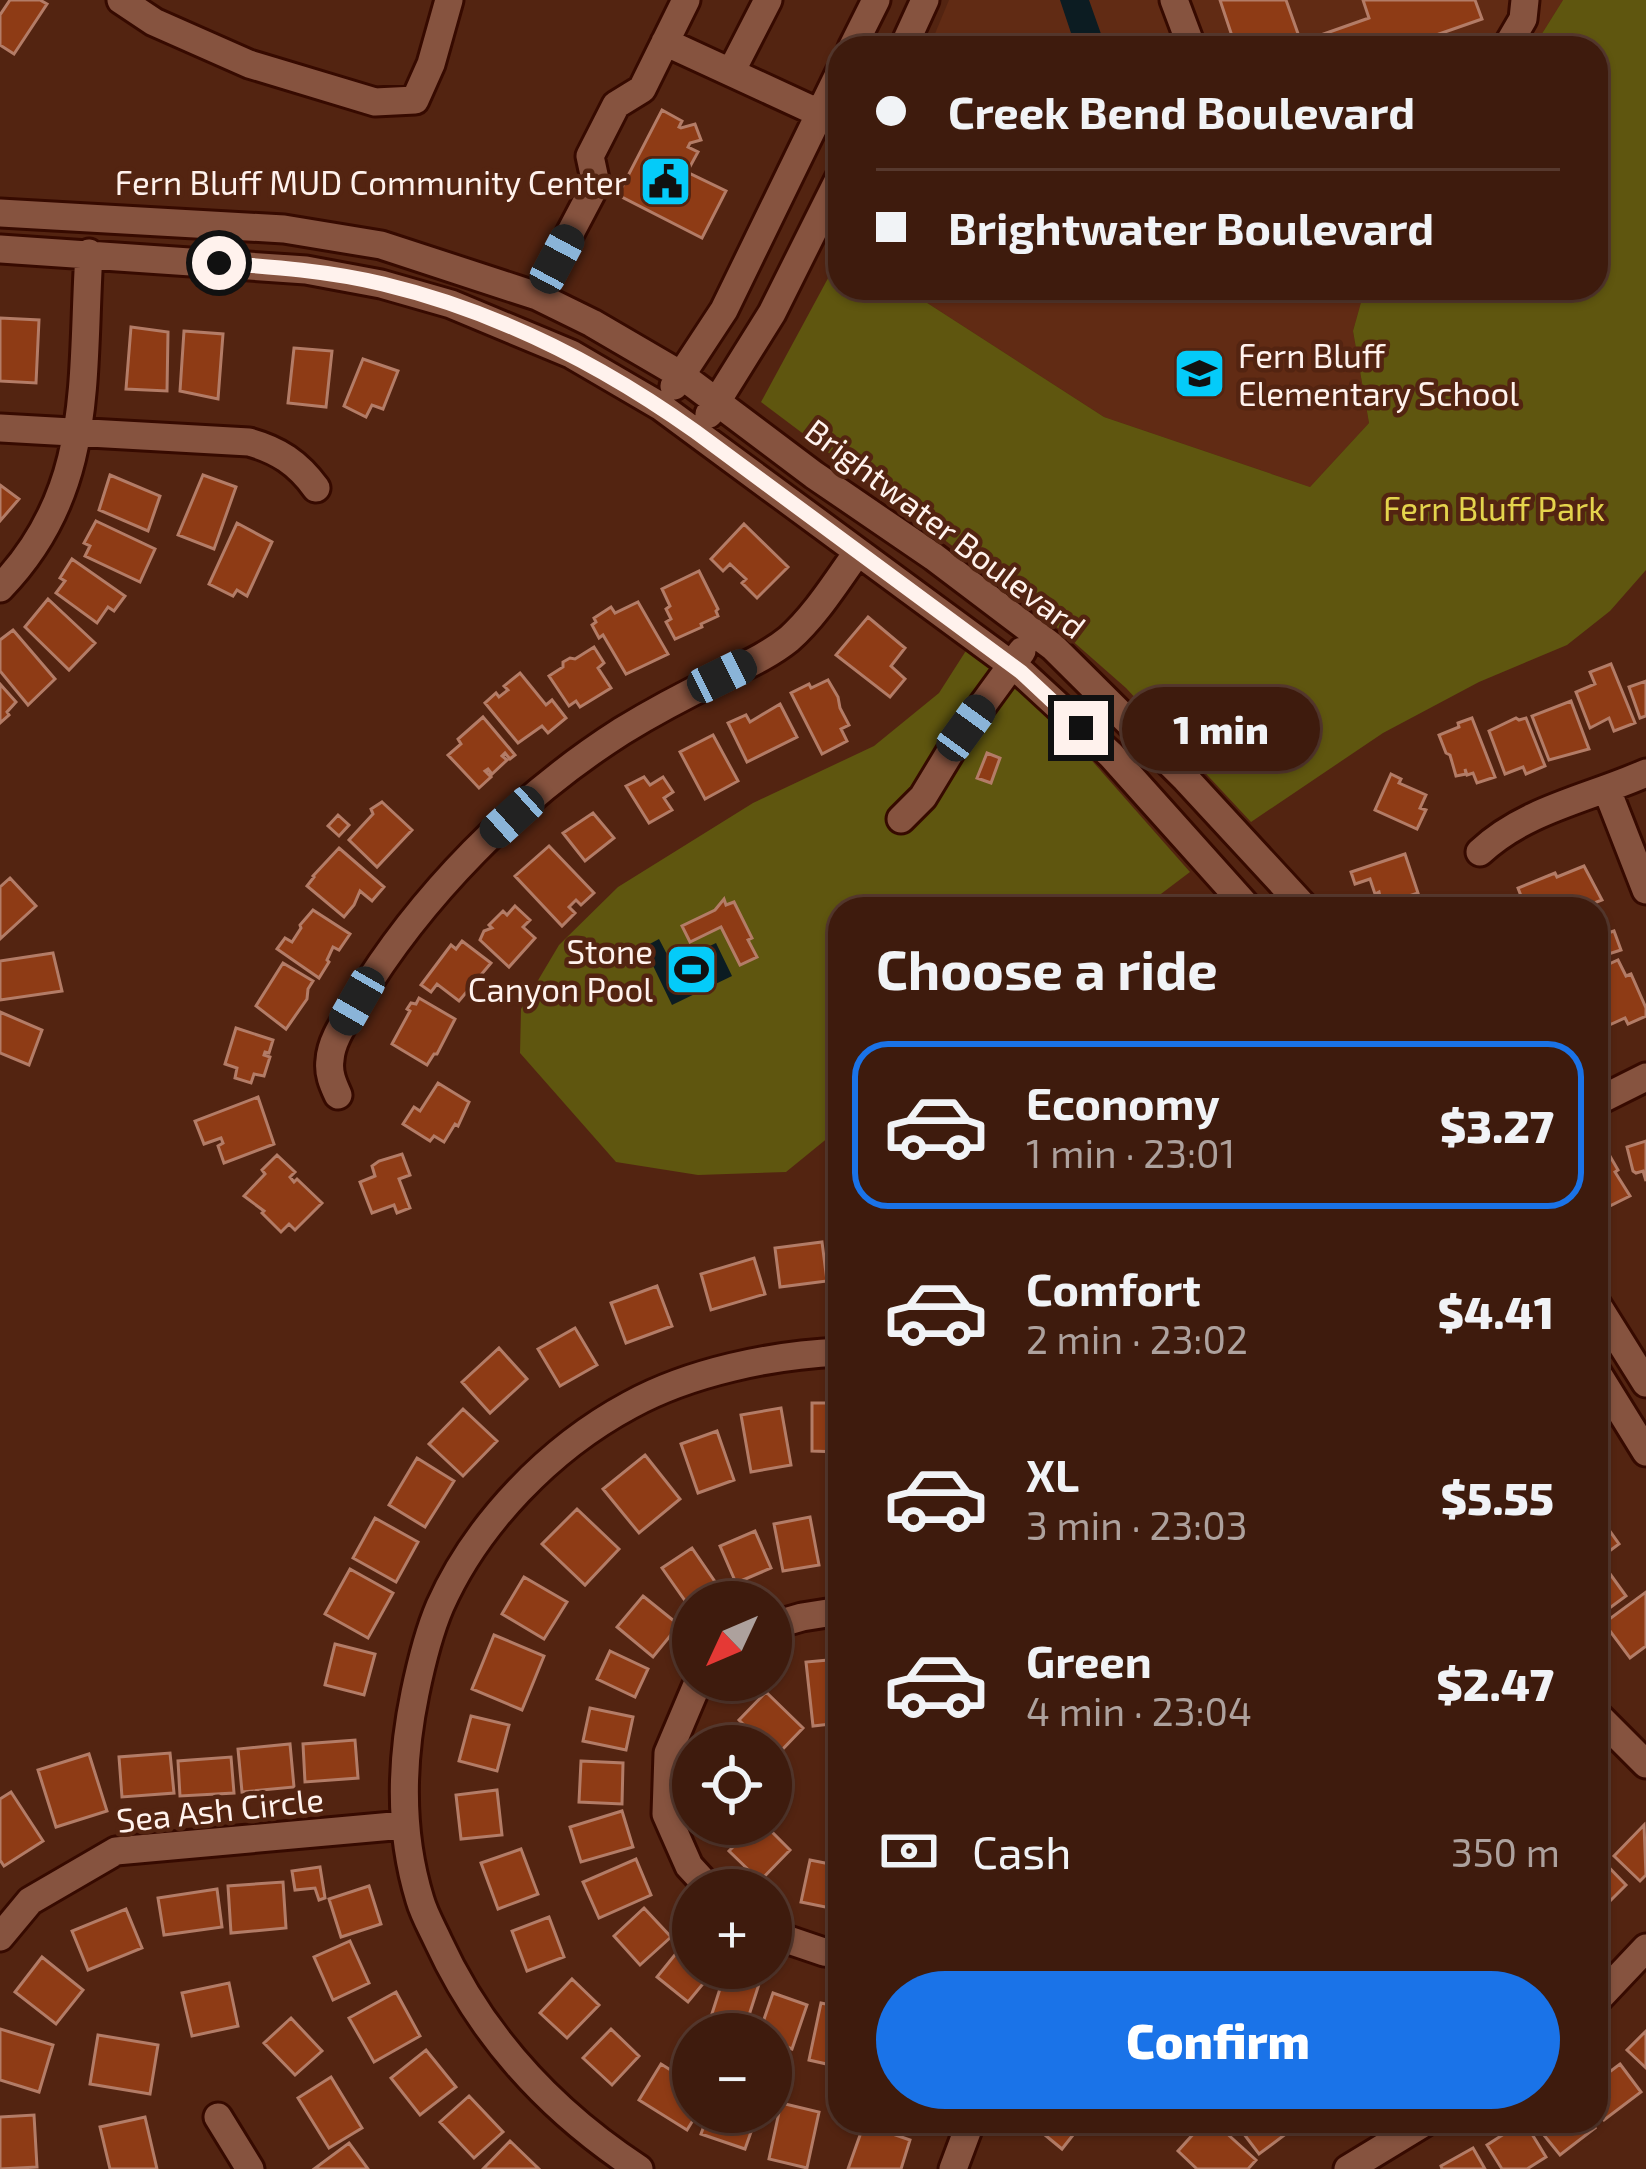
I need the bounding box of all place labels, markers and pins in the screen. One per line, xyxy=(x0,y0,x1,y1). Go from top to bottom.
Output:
public building icon: Fern Bluff MUD Community Center xyxy=(638,154,694,210)
place label: Fern Bluff MUD Community Center xyxy=(115,162,627,202)
place label: Fern Bluff Elementary School xyxy=(1238,335,1519,413)
school or university icon: Fern Bluff Elementary School xyxy=(1171,346,1227,402)
place label: Stone Canyon Pool xyxy=(468,931,653,1009)
sports icon: Stone Canyon Pool xyxy=(664,942,720,998)

